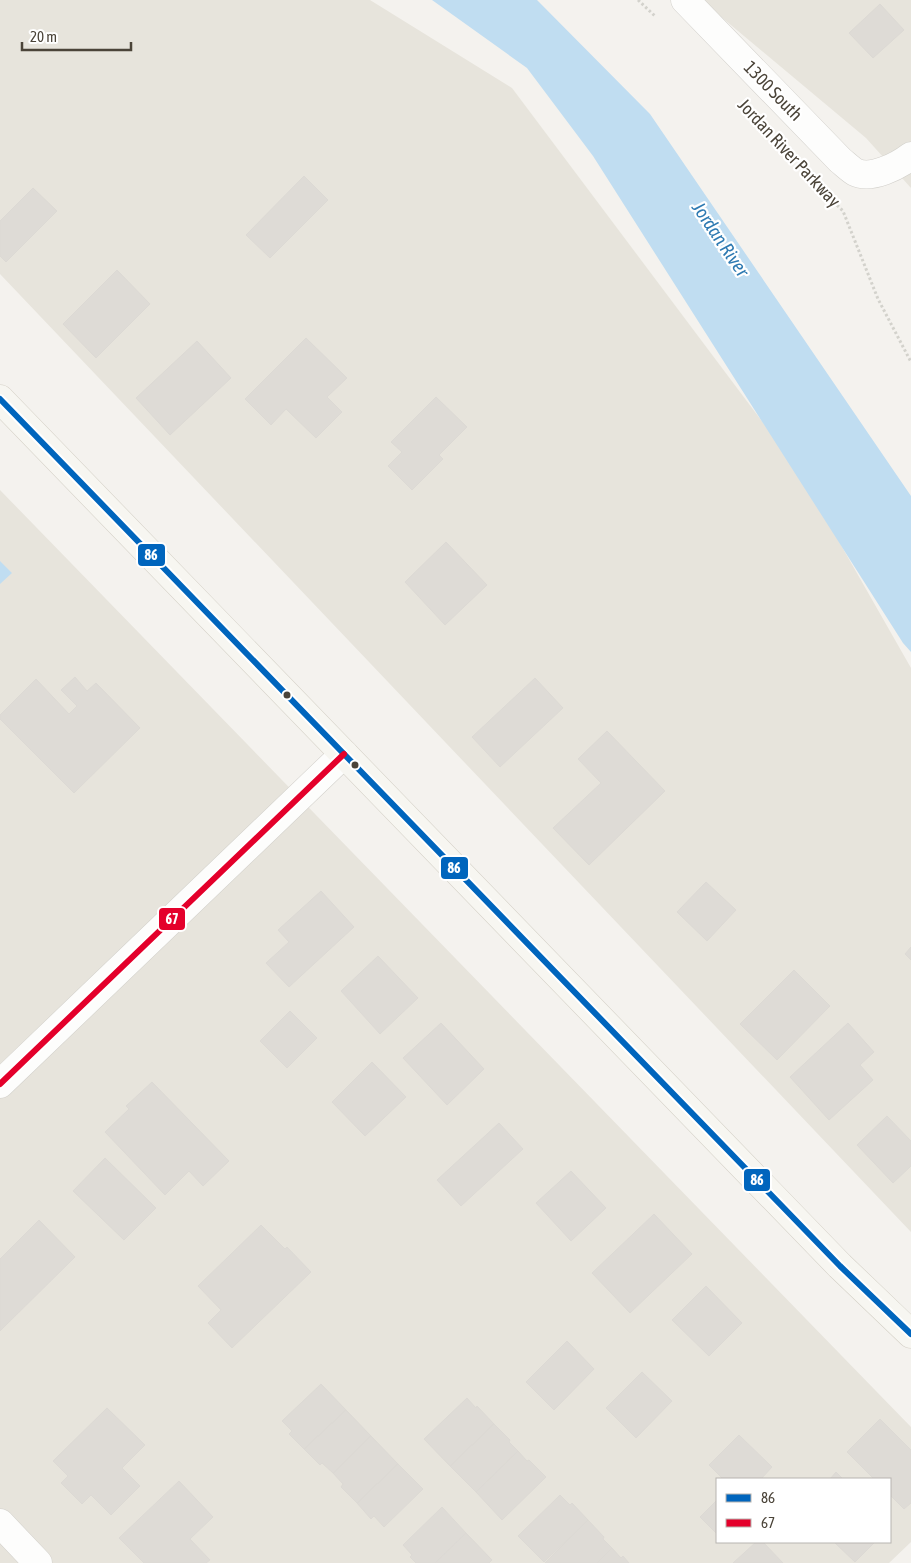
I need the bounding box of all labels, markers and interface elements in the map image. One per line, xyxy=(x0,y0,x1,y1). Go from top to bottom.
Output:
scale bar xyxy=(22,20,131,52)
text: 20 m xyxy=(30,28,57,45)
street label: 1300 South xyxy=(740,56,807,125)
street label: Jordan River Parkway xyxy=(734,94,845,211)
water label: Jordan River xyxy=(687,197,755,282)
line badge: 86 xyxy=(137,543,166,567)
text: 86 xyxy=(144,547,158,563)
unlabelled marker xyxy=(282,690,292,700)
unlabelled marker xyxy=(350,760,360,770)
line badge: 86 xyxy=(440,856,469,880)
text: 86 xyxy=(447,860,461,876)
line badge: 67 xyxy=(158,907,186,931)
text: 67 xyxy=(165,911,179,927)
line badge: 86 xyxy=(743,1168,771,1192)
text: 86 xyxy=(750,1172,764,1188)
legend xyxy=(716,1478,891,1543)
text: 86 xyxy=(761,1489,775,1506)
text: 67 xyxy=(761,1514,775,1531)

